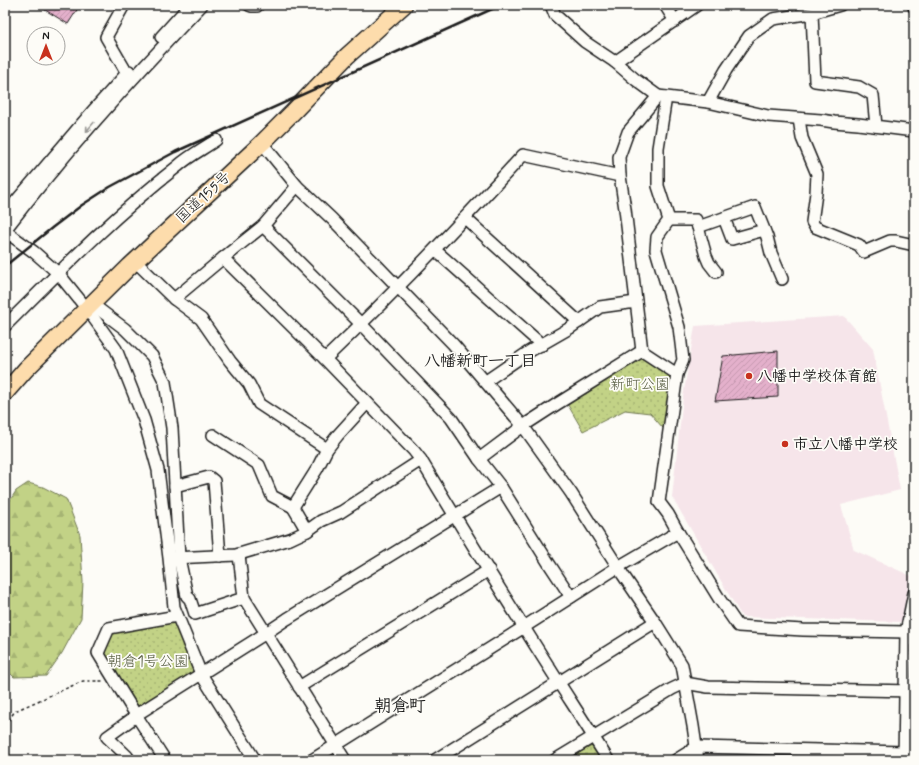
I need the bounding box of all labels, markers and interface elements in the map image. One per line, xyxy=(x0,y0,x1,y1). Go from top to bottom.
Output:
north arrow xyxy=(26,26,66,66)
text: N xyxy=(42,30,50,44)
one-way arrow xyxy=(86,121,95,132)
street label: 国道155号 xyxy=(172,167,235,228)
district label: 八幡新町一丁目 xyxy=(424,351,536,372)
place label: 八幡中学校体育館 xyxy=(757,367,877,387)
marker: 八幡中学校体育館 xyxy=(744,371,754,381)
park label: 新町公園 xyxy=(610,375,670,395)
place label: 市立八幡中学校 xyxy=(793,435,898,455)
marker: 市立八幡中学校 xyxy=(780,439,790,449)
park label: 朝倉1号公園 xyxy=(107,652,189,672)
district label: 朝倉町 xyxy=(375,695,426,717)

